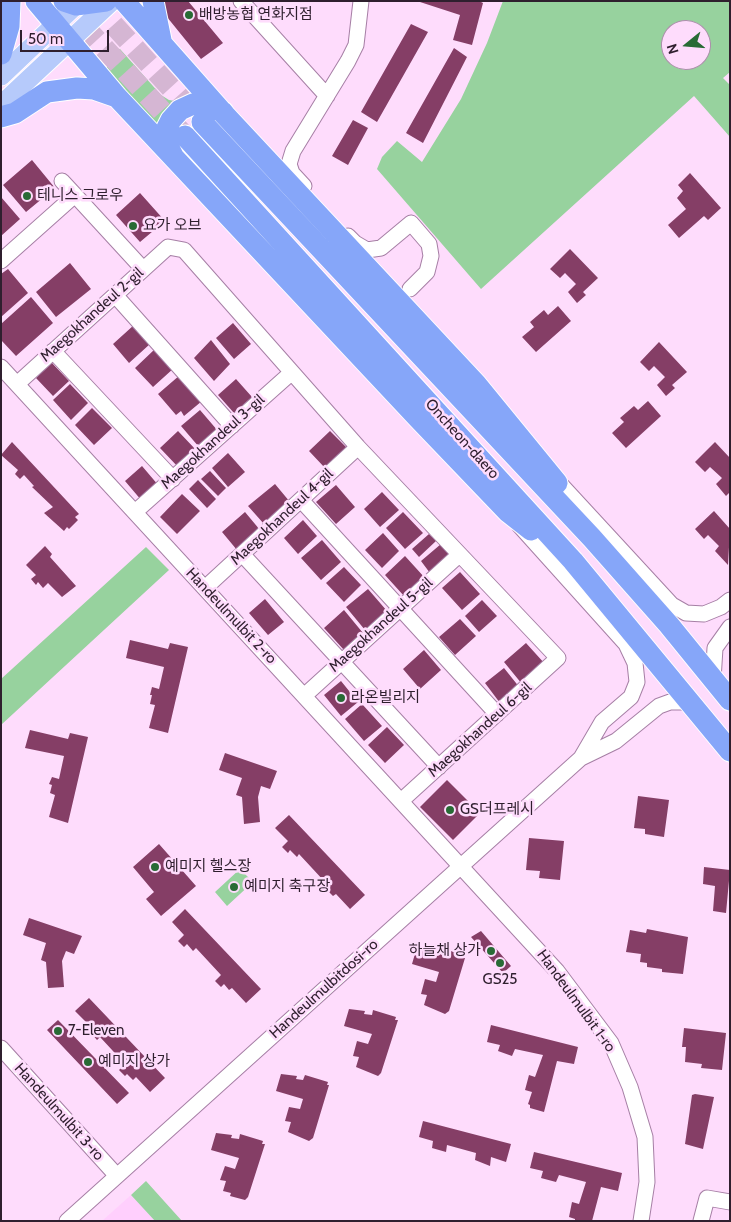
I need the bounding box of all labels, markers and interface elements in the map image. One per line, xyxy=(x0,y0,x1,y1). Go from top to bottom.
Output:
place label: 배방농협 연화지점 xyxy=(199,6,313,24)
marker: 배방농협 연화지점 xyxy=(183,9,195,21)
scale bar xyxy=(22,20,111,52)
north arrow xyxy=(661,20,711,70)
text: 50 m xyxy=(28,30,63,48)
text: N xyxy=(663,42,683,56)
place label: 테니스 그로우 xyxy=(37,187,123,205)
marker: 테니스 그로우 xyxy=(21,190,33,202)
place label: 요가 오브 xyxy=(143,217,202,235)
marker: 요가 오브 xyxy=(127,220,139,232)
street label: Maegokhandeul 2-gil xyxy=(37,264,147,366)
street label: Maegokhandeul 3-gil xyxy=(158,391,268,493)
street label: Oncheon-daero xyxy=(421,395,503,483)
street label: Maegokhandeul 4-gil xyxy=(227,465,337,569)
street label: Handeulmulbit 2-ro xyxy=(182,564,280,668)
street label: Maegokhandeul 5-gil xyxy=(326,574,436,676)
street label: Maegokhandeul 6-gil xyxy=(424,679,536,781)
place label: 라온빌리지 xyxy=(351,689,420,707)
marker: 라온빌리지 xyxy=(335,692,347,704)
place label: GS더프레시 xyxy=(460,801,534,819)
marker: GS더프레시 xyxy=(444,804,456,816)
place label: 예미지 헬스장 xyxy=(165,858,251,876)
marker: 예미지 헬스장 xyxy=(149,861,161,873)
place label: 예미지 축구장 xyxy=(244,878,330,896)
marker: 예미지 축구장 xyxy=(228,881,240,893)
street label: Handeulmulbitdosi-ro xyxy=(266,936,382,1042)
place label: 하늘채 상가 xyxy=(409,942,481,960)
marker: 하늘채 상가 xyxy=(485,945,497,957)
street label: Handeulmulbit 1-ro xyxy=(533,946,619,1056)
marker: GS25 xyxy=(494,957,506,969)
place label: GS25 xyxy=(483,971,517,989)
place label: 7-Eleven xyxy=(68,1022,124,1040)
marker: 7-Eleven xyxy=(52,1025,64,1037)
place label: 예미지 상가 xyxy=(98,1053,170,1071)
marker: 예미지 상가 xyxy=(82,1056,94,1068)
street label: Handeulmulbit 3-ro xyxy=(10,1059,108,1165)

